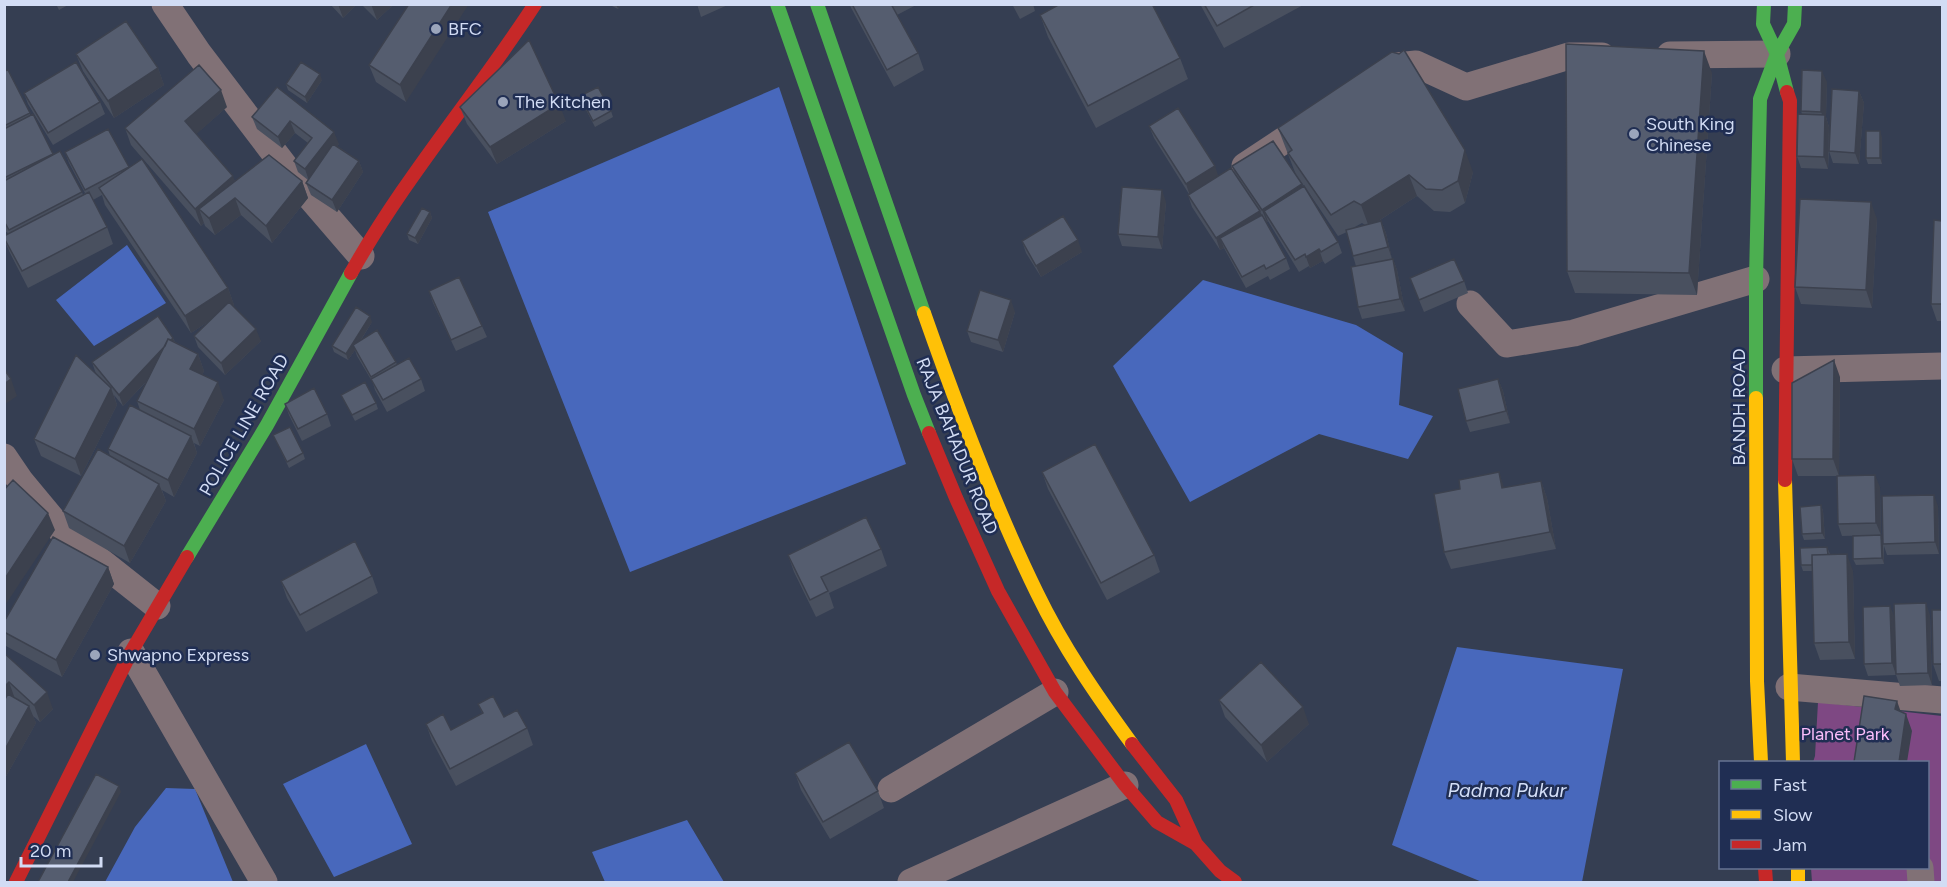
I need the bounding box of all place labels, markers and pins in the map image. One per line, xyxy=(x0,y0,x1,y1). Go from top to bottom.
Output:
place label: BFC xyxy=(448,18,482,40)
marker: BFC xyxy=(429,22,443,36)
place label: The Kitchen xyxy=(515,91,611,113)
marker: The Kitchen xyxy=(496,95,510,109)
place label: South King Chinese xyxy=(1646,113,1735,156)
marker: South King Chinese xyxy=(1627,127,1641,141)
place label: Shwapno Express xyxy=(107,644,249,666)
marker: Shwapno Express xyxy=(88,648,102,662)

